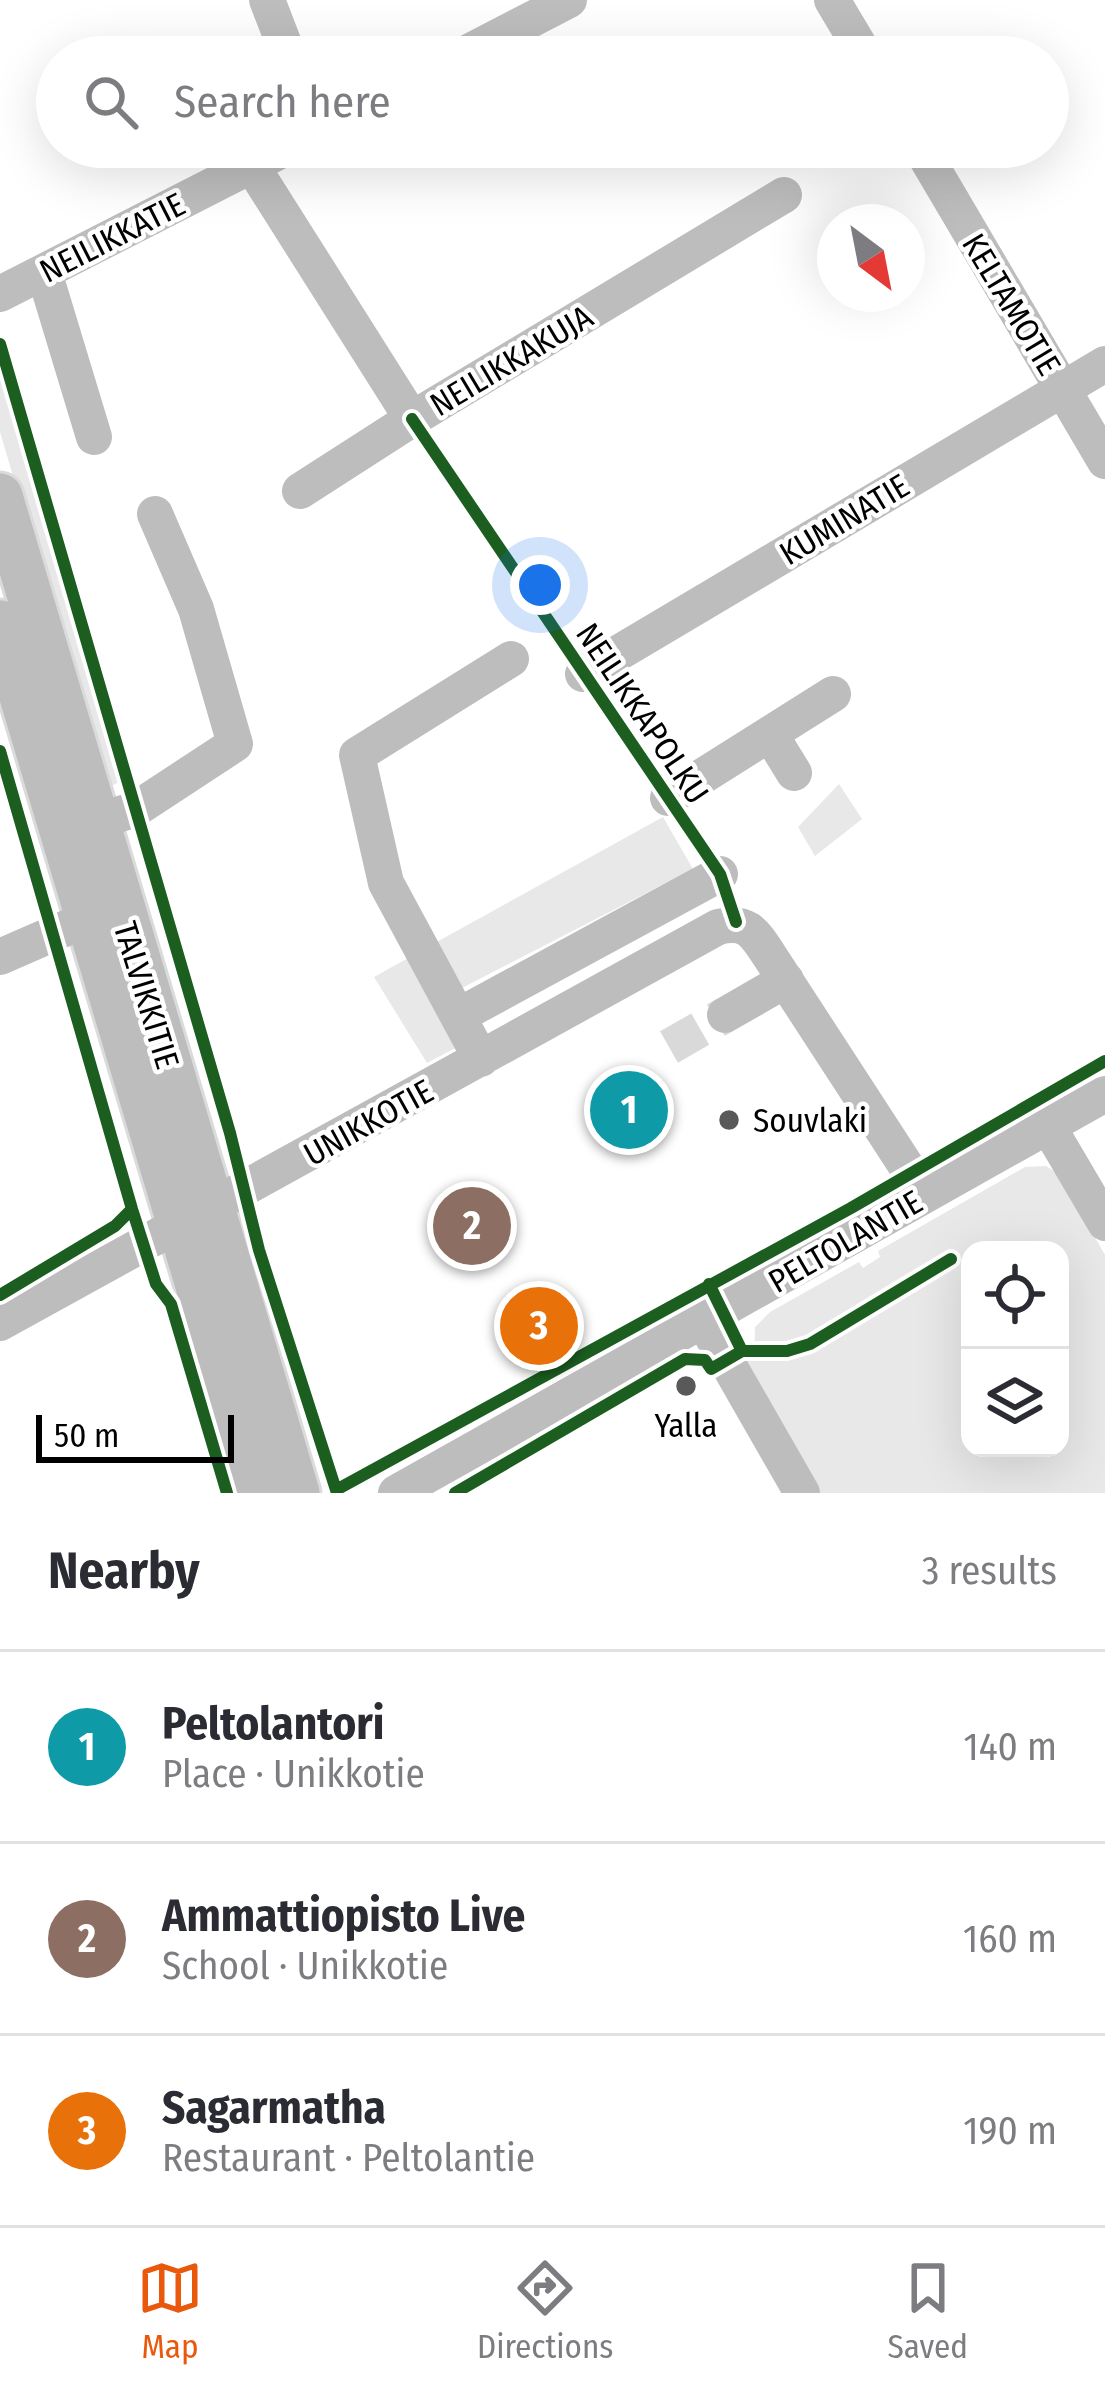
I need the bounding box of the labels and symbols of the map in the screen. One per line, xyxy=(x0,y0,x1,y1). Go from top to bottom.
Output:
street label: NEILIKKATIE xyxy=(33,184,192,291)
north arrow xyxy=(817,204,925,312)
street label: KELTAMOTIE xyxy=(953,227,1069,383)
street label: NEILIKKAKUJA xyxy=(423,296,601,425)
street label: KUMINATIE xyxy=(773,466,916,574)
your location xyxy=(510,555,570,615)
street label: NEILIKKAPOLKU xyxy=(567,616,717,811)
street label: TALVIKKITIE xyxy=(105,917,187,1074)
pin: 1 xyxy=(590,1065,668,1155)
street label: UNIKKOTIE xyxy=(297,1071,440,1175)
place label: Souvlaki xyxy=(753,1101,867,1141)
marker: Souvlaki xyxy=(716,1107,742,1133)
pin: 2 xyxy=(433,1181,511,1271)
street label: PELTOLANTIE xyxy=(761,1182,930,1302)
pin: 3 xyxy=(500,1281,578,1371)
marker: Yalla xyxy=(673,1373,699,1399)
place label: Yalla xyxy=(654,1406,718,1446)
scale bar xyxy=(36,1409,234,1462)

